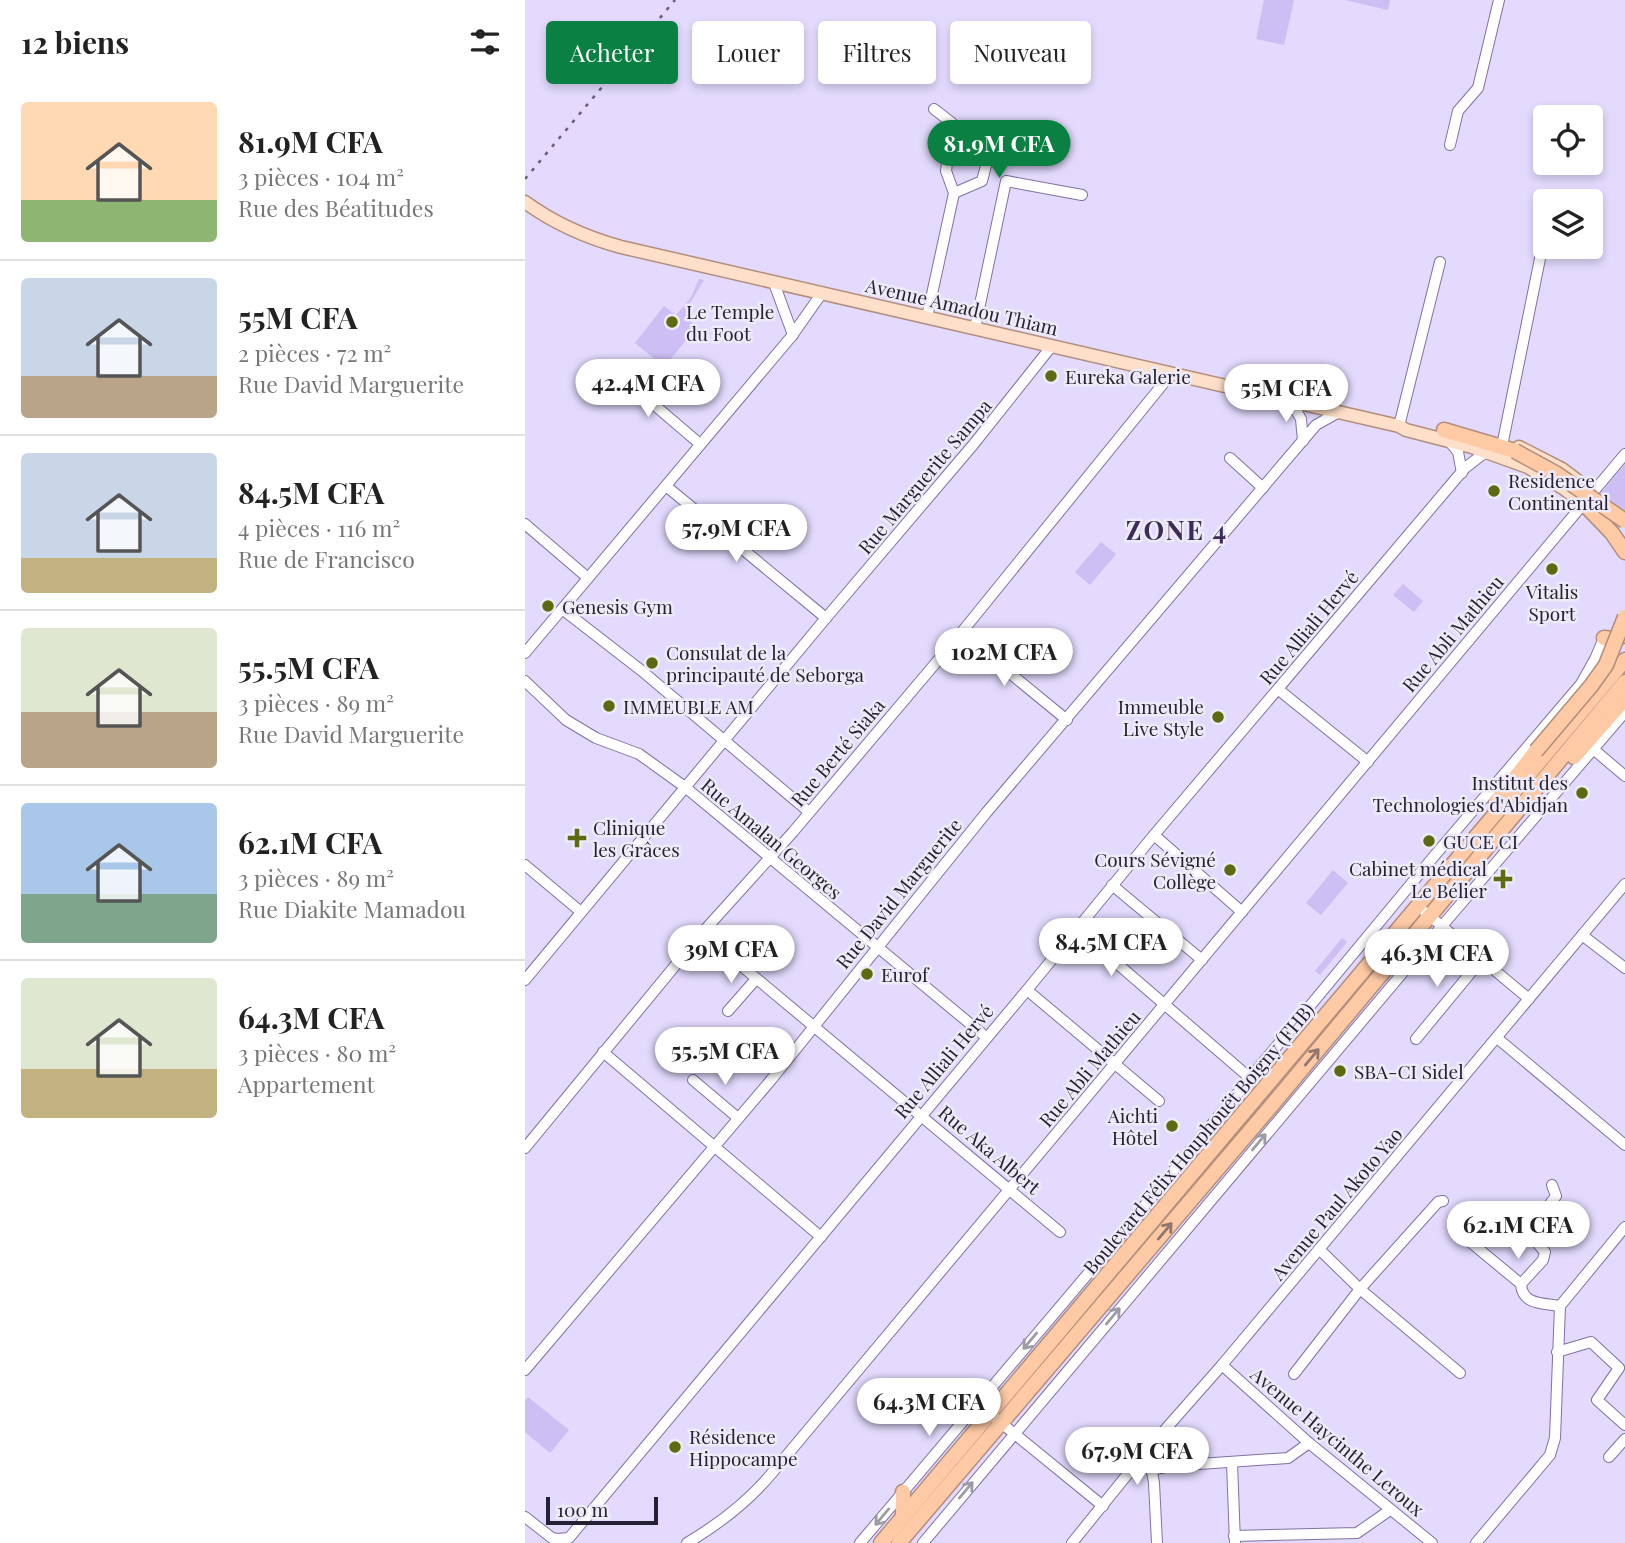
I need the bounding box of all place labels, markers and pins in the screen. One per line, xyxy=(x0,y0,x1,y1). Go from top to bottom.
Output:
pin: 81.9M CFA xyxy=(919,120,1079,180)
place label: Le Temple du Foot xyxy=(686,298,774,346)
marker: Le Temple du Foot xyxy=(664,314,680,330)
pin: 42.4M CFA xyxy=(568,360,728,419)
place label: Eureka Galerie xyxy=(1065,363,1191,389)
pin: 55M CFA xyxy=(1221,364,1351,424)
marker: Eureka Galerie xyxy=(1043,368,1059,384)
place label: Residence Continental xyxy=(1508,467,1610,515)
marker: Residence Continental xyxy=(1486,483,1502,499)
pin: 57.9M CFA xyxy=(656,504,816,564)
marker: Vitalis Sport xyxy=(1544,561,1560,577)
place label: Vitalis Sport xyxy=(1525,578,1578,626)
place label: Genesis Gym xyxy=(562,593,673,619)
marker: Genesis Gym xyxy=(540,598,556,614)
pin: 102M CFA xyxy=(932,628,1076,688)
place label: Consulat de la principauté de Seborga xyxy=(666,639,864,687)
marker: Consulat de la principauté de Seborga xyxy=(644,655,660,671)
place label: IMMEUBLE AM xyxy=(623,693,754,719)
place label: Immeuble Live Style xyxy=(1118,693,1204,741)
marker: IMMEUBLE AM xyxy=(601,698,617,714)
marker: Immeuble Live Style xyxy=(1210,709,1226,725)
place label: Institut des Technologies d'Abidjan xyxy=(1373,769,1569,817)
marker: Institut des Technologies d'Abidjan xyxy=(1574,785,1590,801)
place label: Clinique les Grâces xyxy=(593,814,680,862)
marker: Clinique les Grâces xyxy=(567,828,587,848)
place label: GUCE CI xyxy=(1443,828,1518,854)
marker: GUCE CI xyxy=(1421,833,1437,849)
place label: Cours Sévigné Collège xyxy=(1094,846,1216,894)
place label: Cabinet médical Le Bélier xyxy=(1349,855,1488,903)
marker: Cours Sévigné Collège xyxy=(1222,862,1238,878)
marker: Cabinet médical Le Bélier xyxy=(1493,869,1513,889)
pin: 84.5M CFA xyxy=(1031,918,1191,978)
pin: 39M CFA xyxy=(666,926,796,985)
pin: 46.3M CFA xyxy=(1357,930,1517,989)
place label: Eurof xyxy=(881,961,930,987)
marker: Eurof xyxy=(859,966,875,982)
pin: 55.5M CFA xyxy=(645,1028,805,1087)
place label: SBA-CI Sidel xyxy=(1354,1058,1464,1084)
marker: SBA-CI Sidel xyxy=(1332,1063,1348,1079)
place label: Aichti Hôtel xyxy=(1107,1102,1159,1150)
marker: Aichti Hôtel xyxy=(1164,1118,1180,1134)
pin: 62.1M CFA xyxy=(1438,1202,1598,1261)
pin: 64.3M CFA xyxy=(849,1378,1009,1438)
place label: Résidence Hippocampe xyxy=(689,1423,798,1471)
pin: 67.9M CFA xyxy=(1057,1428,1217,1487)
marker: Résidence Hippocampe xyxy=(667,1439,683,1455)

